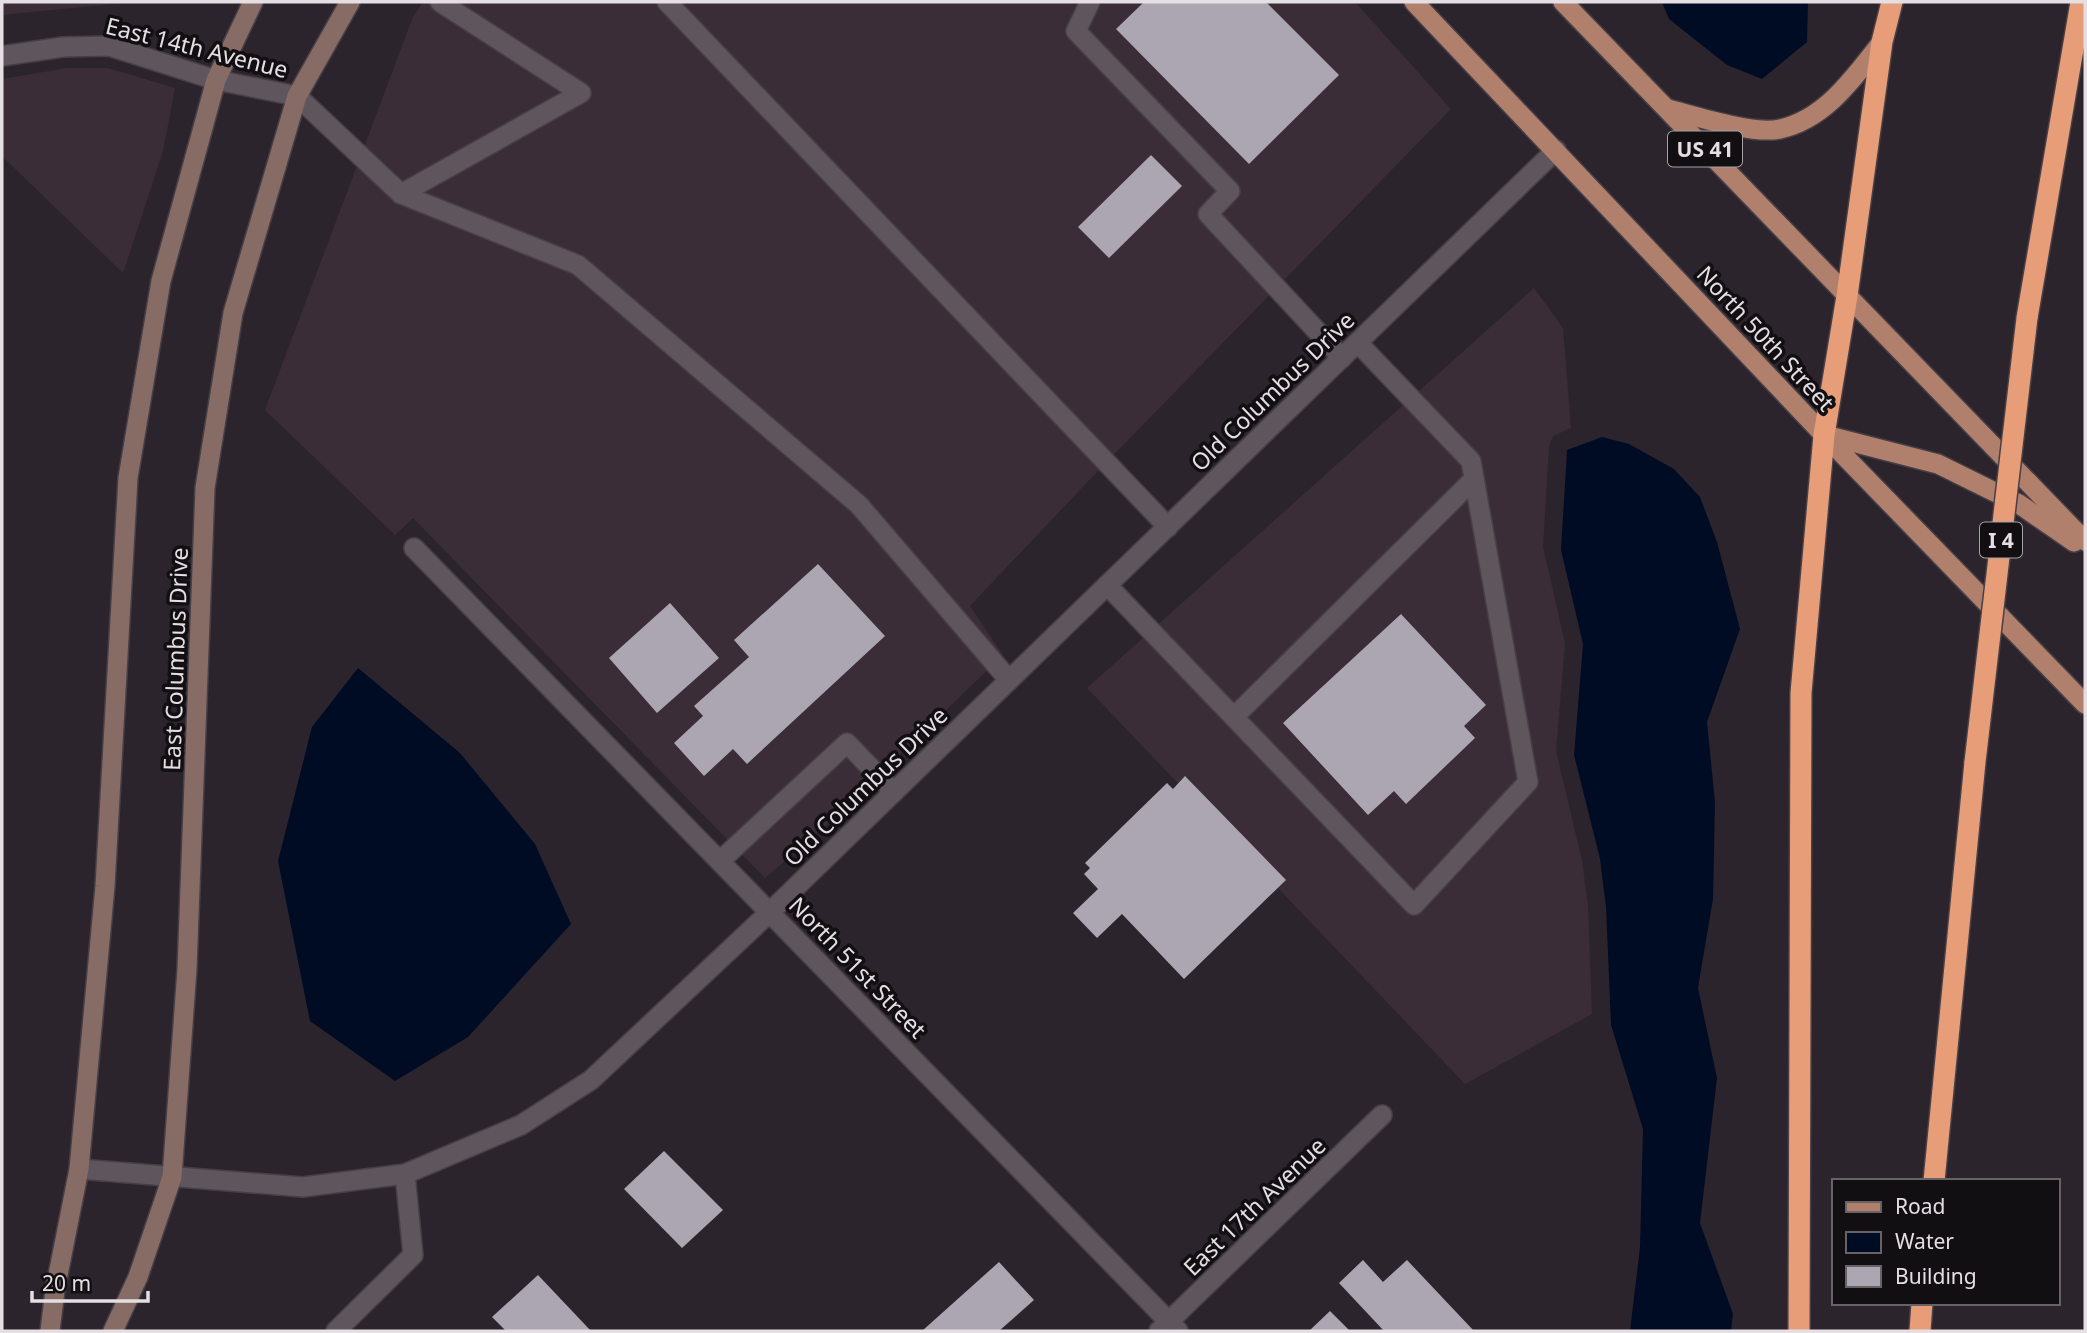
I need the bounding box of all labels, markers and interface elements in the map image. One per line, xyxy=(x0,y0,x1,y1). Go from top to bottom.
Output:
street label: East 14th Avenue xyxy=(103,9,291,85)
road number: US 41 xyxy=(1668,132,1742,166)
street label: North 50th Street xyxy=(1690,258,1842,418)
street label: Old Columbus Drive xyxy=(1183,304,1361,478)
road number: I 4 xyxy=(1980,522,2022,558)
street label: East Columbus Drive xyxy=(155,547,195,771)
street label: Old Columbus Drive xyxy=(776,699,954,873)
street label: North 51st Street xyxy=(782,889,934,1045)
street label: East 17th Avenue xyxy=(1176,1130,1332,1282)
legend xyxy=(1832,1179,2059,1305)
text: Road xyxy=(1895,1192,1945,1220)
text: Water xyxy=(1895,1227,1954,1255)
scale bar xyxy=(32,1260,147,1304)
text: Building xyxy=(1895,1262,1977,1290)
text: 20 m xyxy=(42,1269,91,1297)

